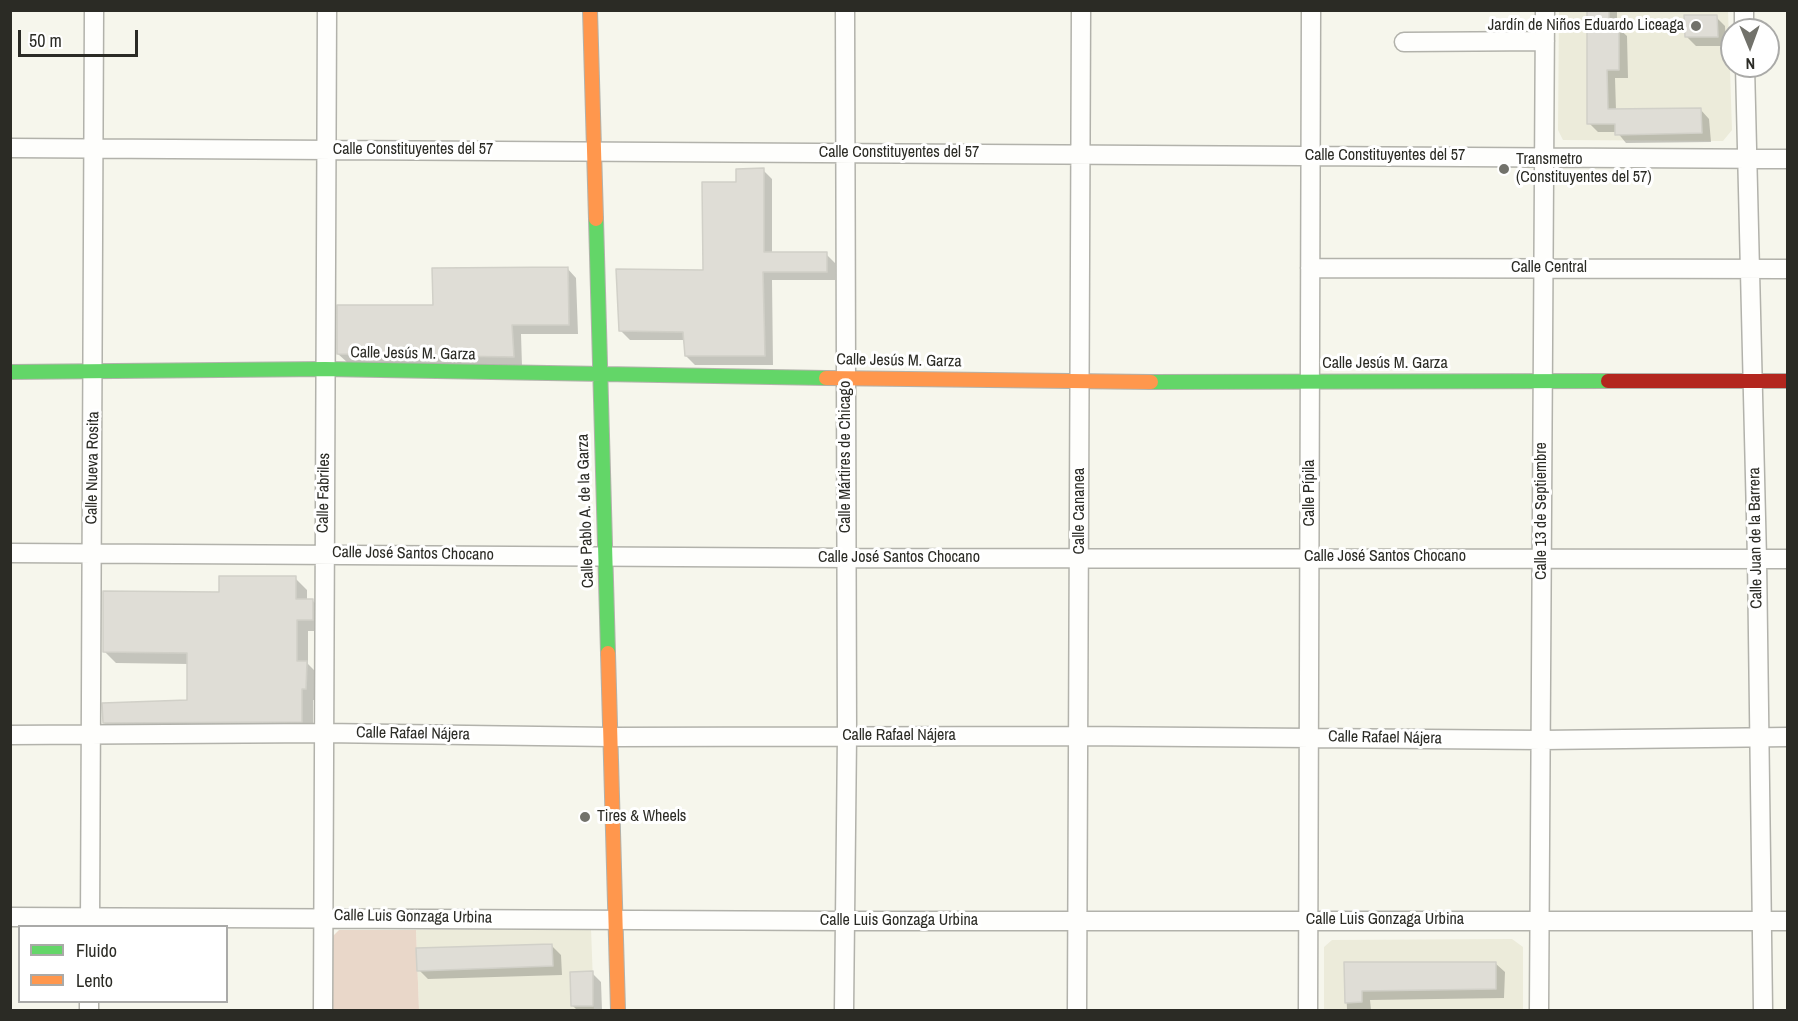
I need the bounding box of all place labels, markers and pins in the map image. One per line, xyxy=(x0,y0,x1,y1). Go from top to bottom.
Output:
place label: Jardín de Niños Eduardo Liceaga xyxy=(1488,16,1684,36)
marker: Jardín de Niños Eduardo Liceaga xyxy=(1689,19,1703,33)
place label: Transmetro (Constituyentes del 57) xyxy=(1516,150,1652,188)
marker: Transmetro (Constituyentes del 57) xyxy=(1497,162,1511,176)
place label: Tires & Wheels xyxy=(597,807,686,827)
marker: Tires & Wheels xyxy=(578,810,592,824)

